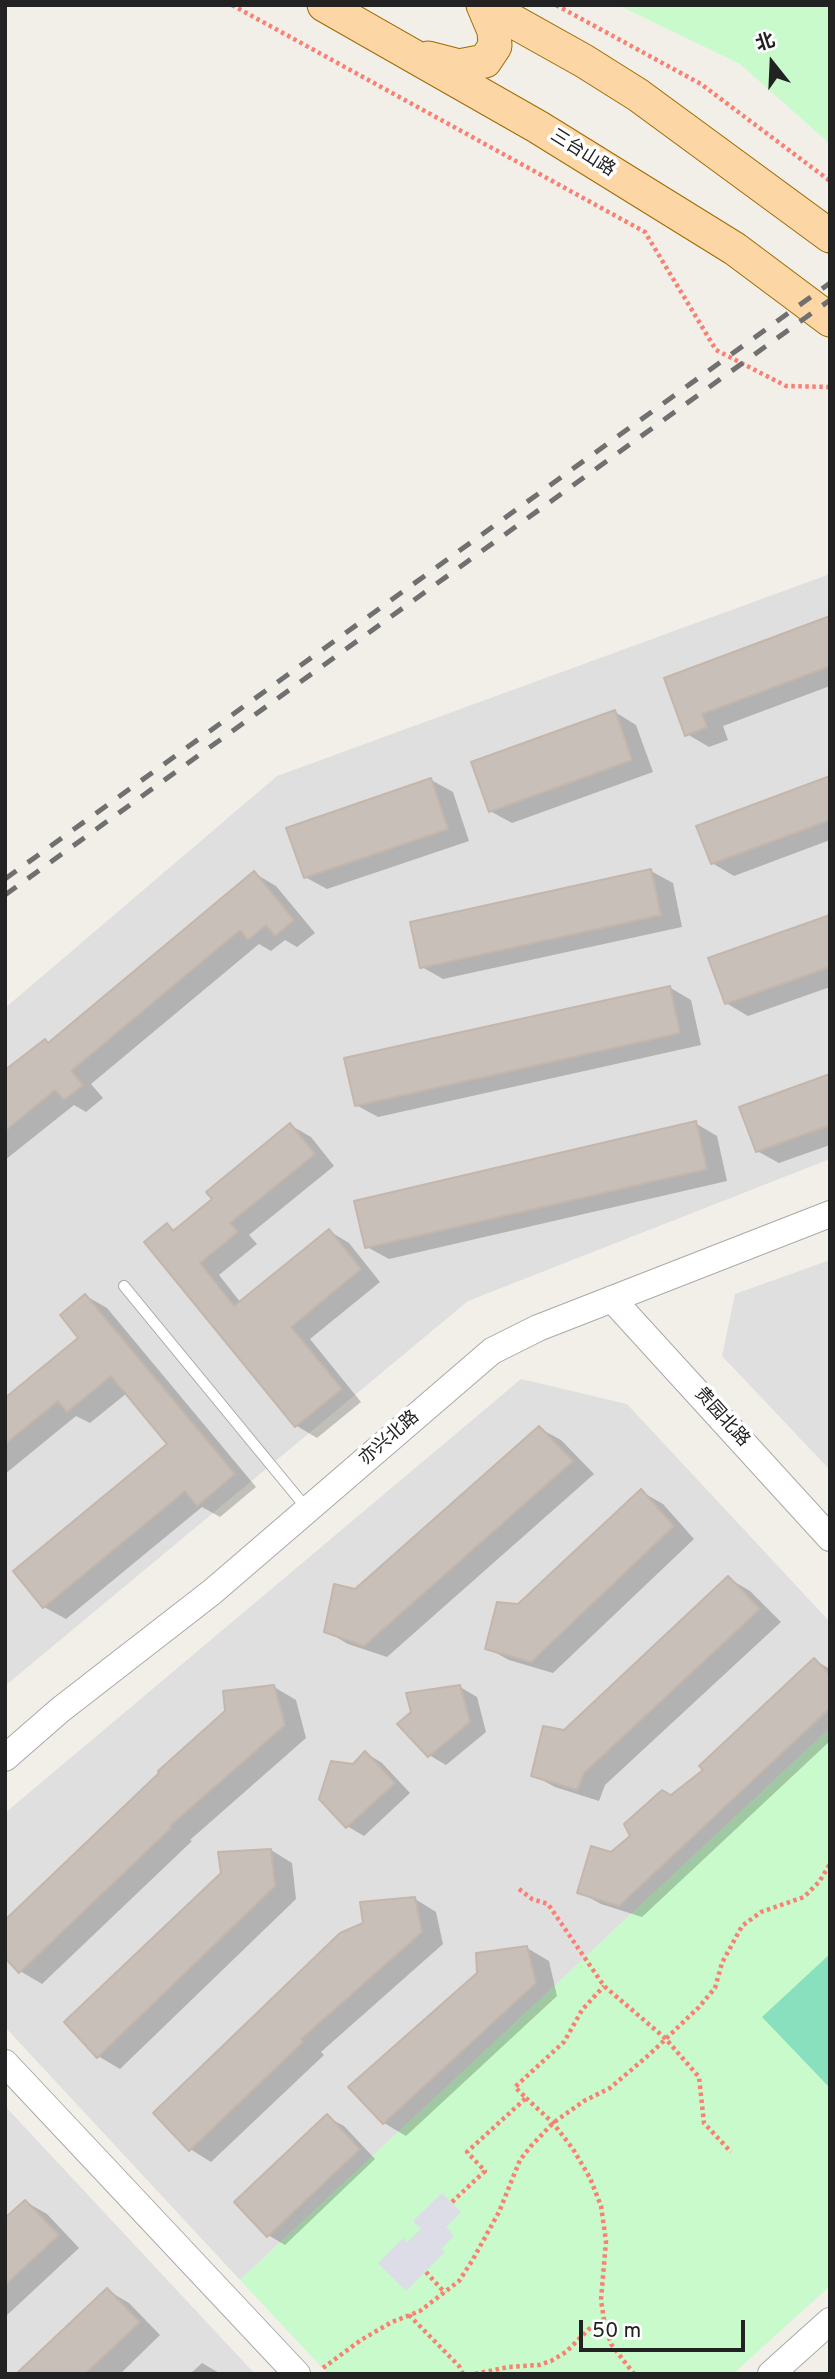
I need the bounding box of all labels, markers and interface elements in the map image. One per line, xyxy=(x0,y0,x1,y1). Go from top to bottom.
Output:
north arrow xyxy=(737,28,807,98)
text: 北 xyxy=(753,29,778,57)
street label: 三台山路 xyxy=(546,126,618,182)
street label: 贵园北路 xyxy=(689,1384,753,1452)
street label: 亦兴北路 xyxy=(356,1407,424,1471)
scale bar xyxy=(583,2306,749,2350)
text: 50 m xyxy=(592,2318,641,2345)

